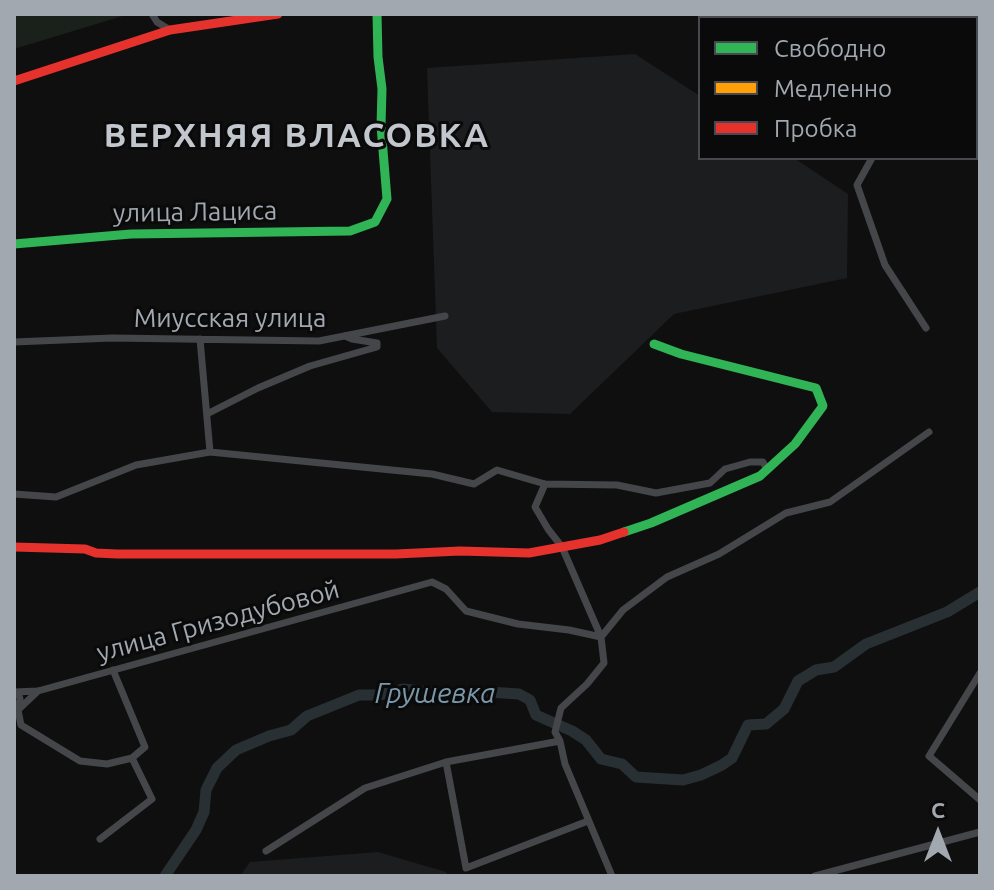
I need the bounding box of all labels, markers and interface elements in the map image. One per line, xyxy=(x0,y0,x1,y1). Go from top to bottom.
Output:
legend xyxy=(698,16,978,160)
text: Свободно xyxy=(774,35,886,62)
text: Медленно xyxy=(774,75,892,102)
text: Пробка xyxy=(774,115,857,142)
district label: ВЕРХНЯЯ ВЛАСОВКА xyxy=(104,116,490,156)
street label: улица Лациса xyxy=(113,195,277,229)
street label: Миусская улица xyxy=(134,302,326,334)
street label: улица Гризодубовой xyxy=(93,574,343,668)
water label: Грушевка xyxy=(375,677,495,711)
north arrow xyxy=(898,794,978,874)
text: С xyxy=(931,797,945,822)

